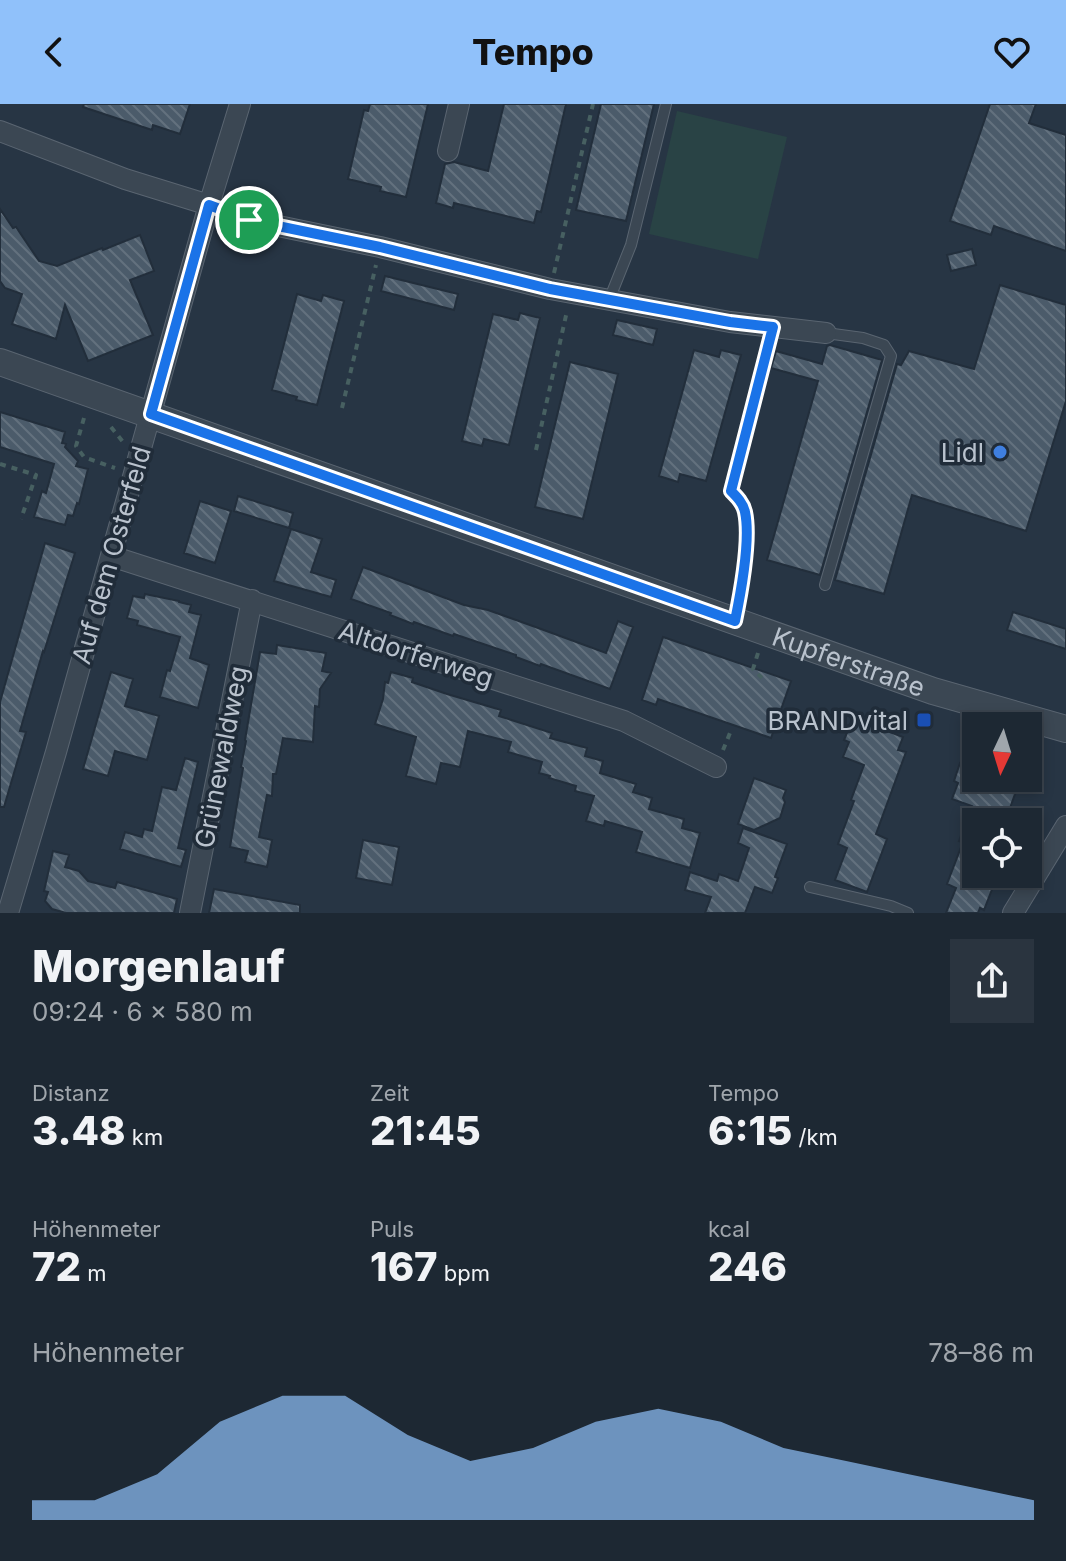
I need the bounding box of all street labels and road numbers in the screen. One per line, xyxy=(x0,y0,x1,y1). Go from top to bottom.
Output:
street label: Auf dem Osterfeld xyxy=(65,443,157,667)
street label: Altdorferweg xyxy=(335,614,497,694)
street label: Kupferstraße xyxy=(768,620,929,702)
street label: Grünewaldweg xyxy=(188,663,254,851)

